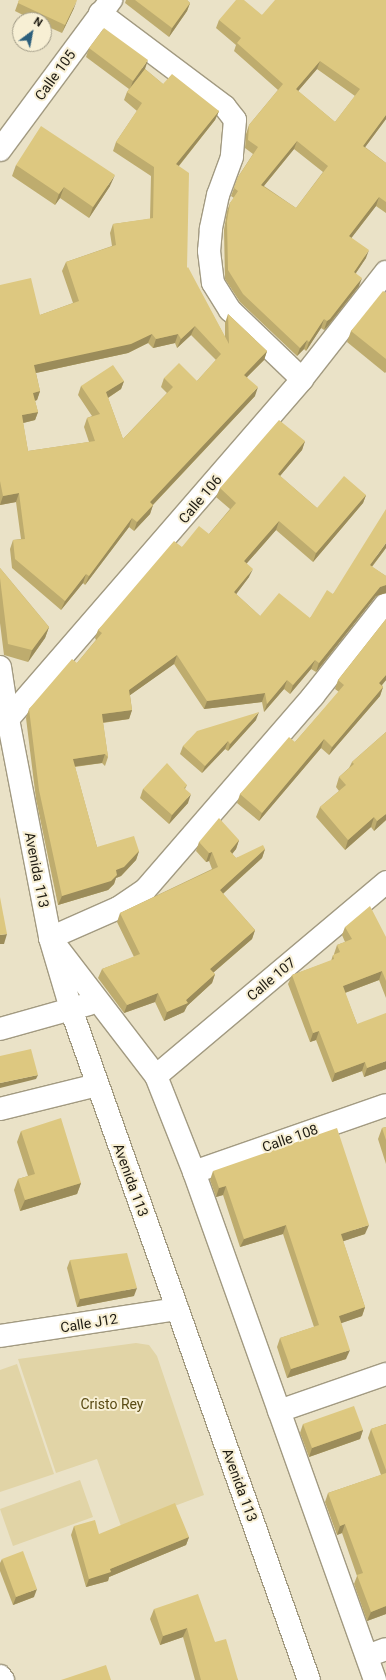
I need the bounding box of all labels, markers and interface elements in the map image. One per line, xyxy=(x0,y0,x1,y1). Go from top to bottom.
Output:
north arrow xyxy=(12,12,52,52)
text: N xyxy=(31,15,45,30)
street label: Calle 105 xyxy=(31,47,79,103)
street label: Calle 106 xyxy=(175,471,225,527)
street label: Avenida 113 xyxy=(21,831,53,909)
street label: Calle 107 xyxy=(243,954,299,1004)
street label: Calle 108 xyxy=(260,1121,320,1155)
street label: Avenida 113 xyxy=(110,1141,152,1219)
street label: Calle J12 xyxy=(59,1310,119,1336)
park label: Cristo Rey xyxy=(81,1396,143,1412)
street label: Avenida 113 xyxy=(219,1446,261,1524)

